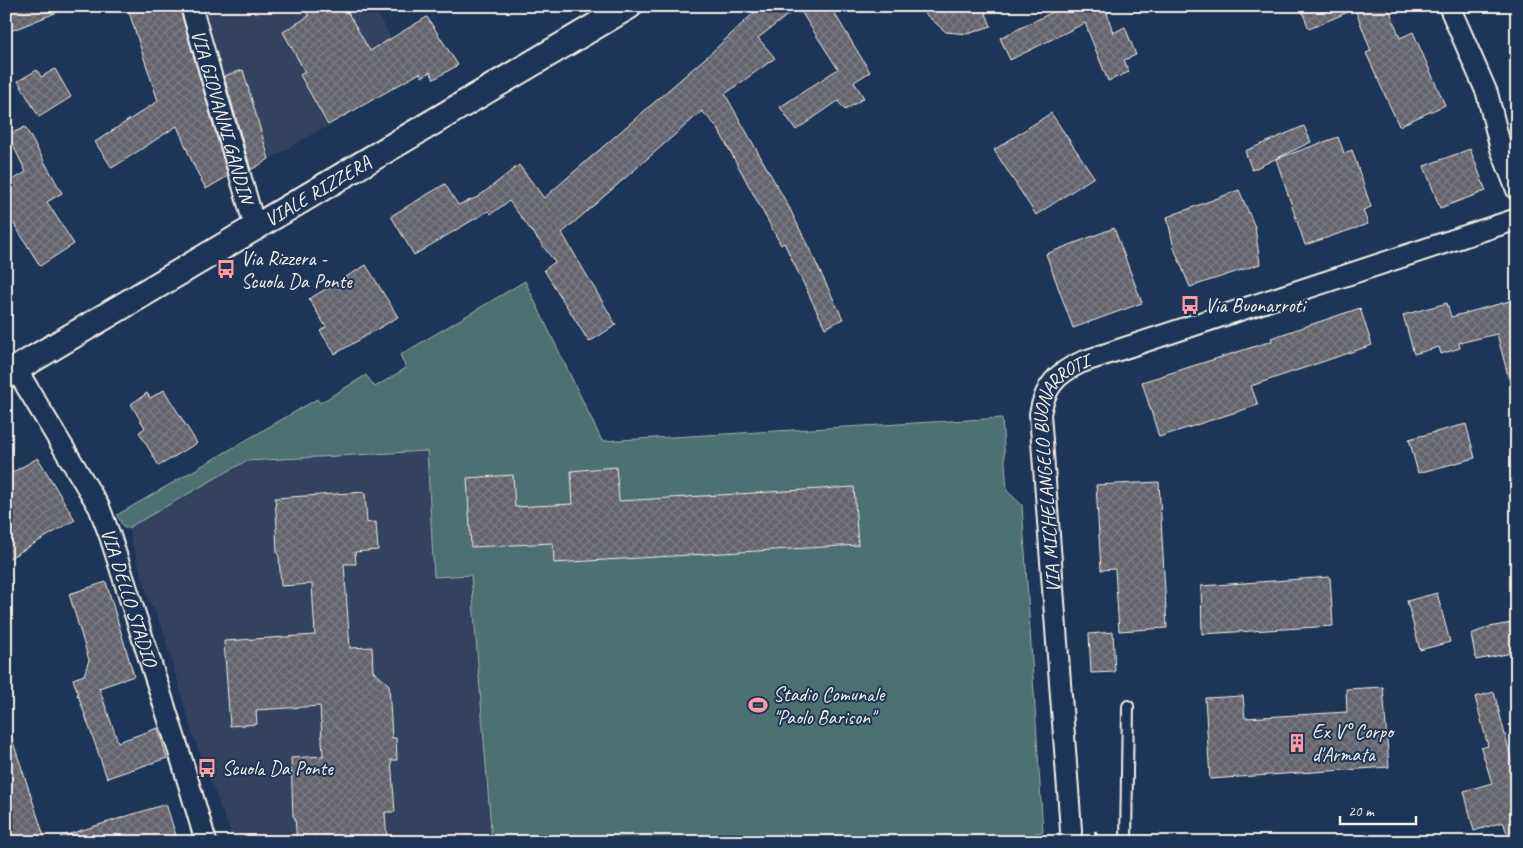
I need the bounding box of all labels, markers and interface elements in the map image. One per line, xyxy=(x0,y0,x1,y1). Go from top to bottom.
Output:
street label: VIA GIOVANNI GANDIN xyxy=(186,27,260,209)
street label: VIALE RIZZERA xyxy=(260,149,376,232)
place label: Via Rizzera - Scuola Da Ponte xyxy=(241,246,353,294)
bus stop icon: Via Rizzera - Scuola Da Ponte xyxy=(215,258,237,280)
place label: Via Buonarroti xyxy=(1205,293,1307,318)
bus stop icon: Via Buonarroti xyxy=(1179,294,1201,316)
street label: VIA MICHELANGELO BUONARROTI xyxy=(1028,347,1096,594)
street label: VIA DELLO STADIO xyxy=(95,524,163,671)
place label: Stadio Comunale "Paolo Barison" xyxy=(773,682,886,730)
sports icon: Stadio Comunale "Paolo Barison" xyxy=(747,694,769,716)
place label: Ex V° Corpo d'Armata xyxy=(1312,719,1395,767)
building icon: Ex V° Corpo d'Armata xyxy=(1286,732,1308,754)
place label: Scuola Da Ponte xyxy=(222,756,334,781)
bus stop icon: Scuola Da Ponte xyxy=(196,757,218,779)
scale bar xyxy=(1340,793,1417,825)
text: 20 m xyxy=(1348,802,1375,821)

